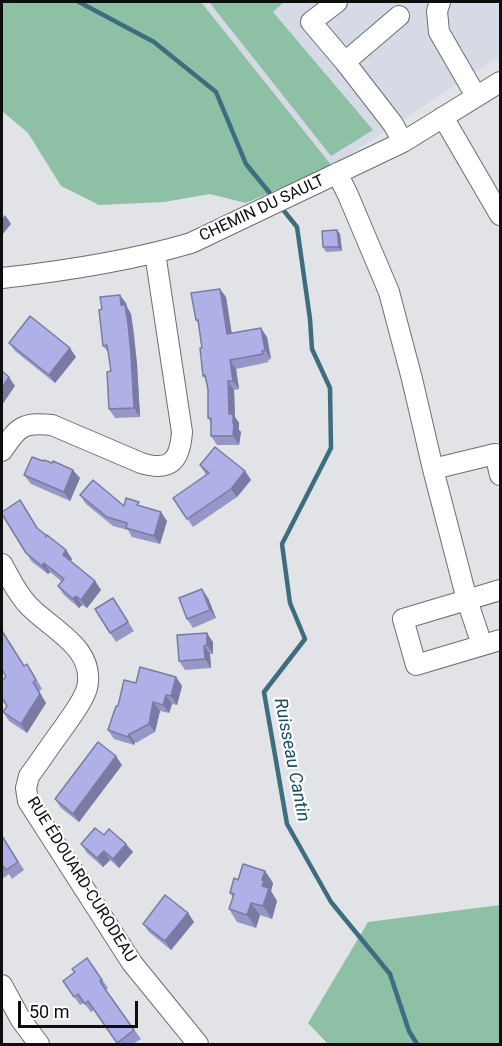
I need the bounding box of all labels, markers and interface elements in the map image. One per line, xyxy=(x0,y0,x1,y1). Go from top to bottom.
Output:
street label: CHEMIN DU SAULT xyxy=(196,172,328,246)
water label: Ruisseau Cantin xyxy=(268,696,314,824)
street label: RUE ÉDOUARD-CURODEAU xyxy=(22,794,140,966)
scale bar xyxy=(21,989,141,1027)
text: 50 m xyxy=(29,1001,69,1022)

